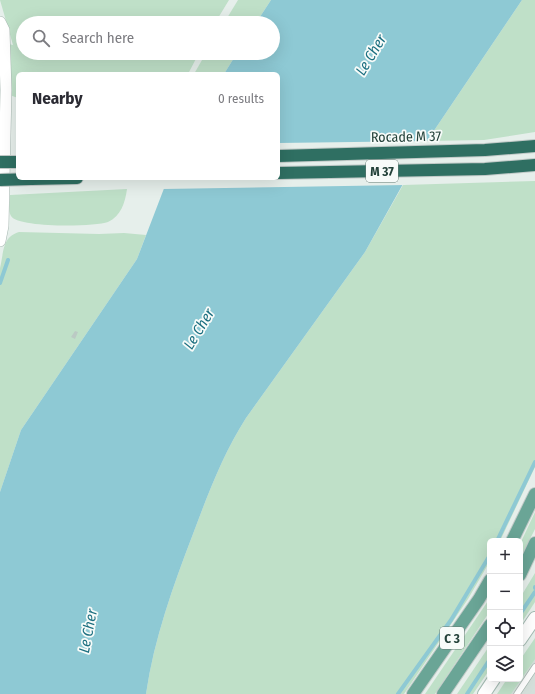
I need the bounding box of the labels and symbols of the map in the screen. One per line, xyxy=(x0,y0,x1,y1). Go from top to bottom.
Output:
water label: Le Cher xyxy=(352,31,391,79)
street label: Rocade M 37 xyxy=(371,128,442,146)
road number: M 37 xyxy=(366,160,398,182)
water label: Le Cher xyxy=(180,305,219,353)
water label: Le Cher xyxy=(75,607,101,655)
road number: C 3 xyxy=(440,627,464,649)

